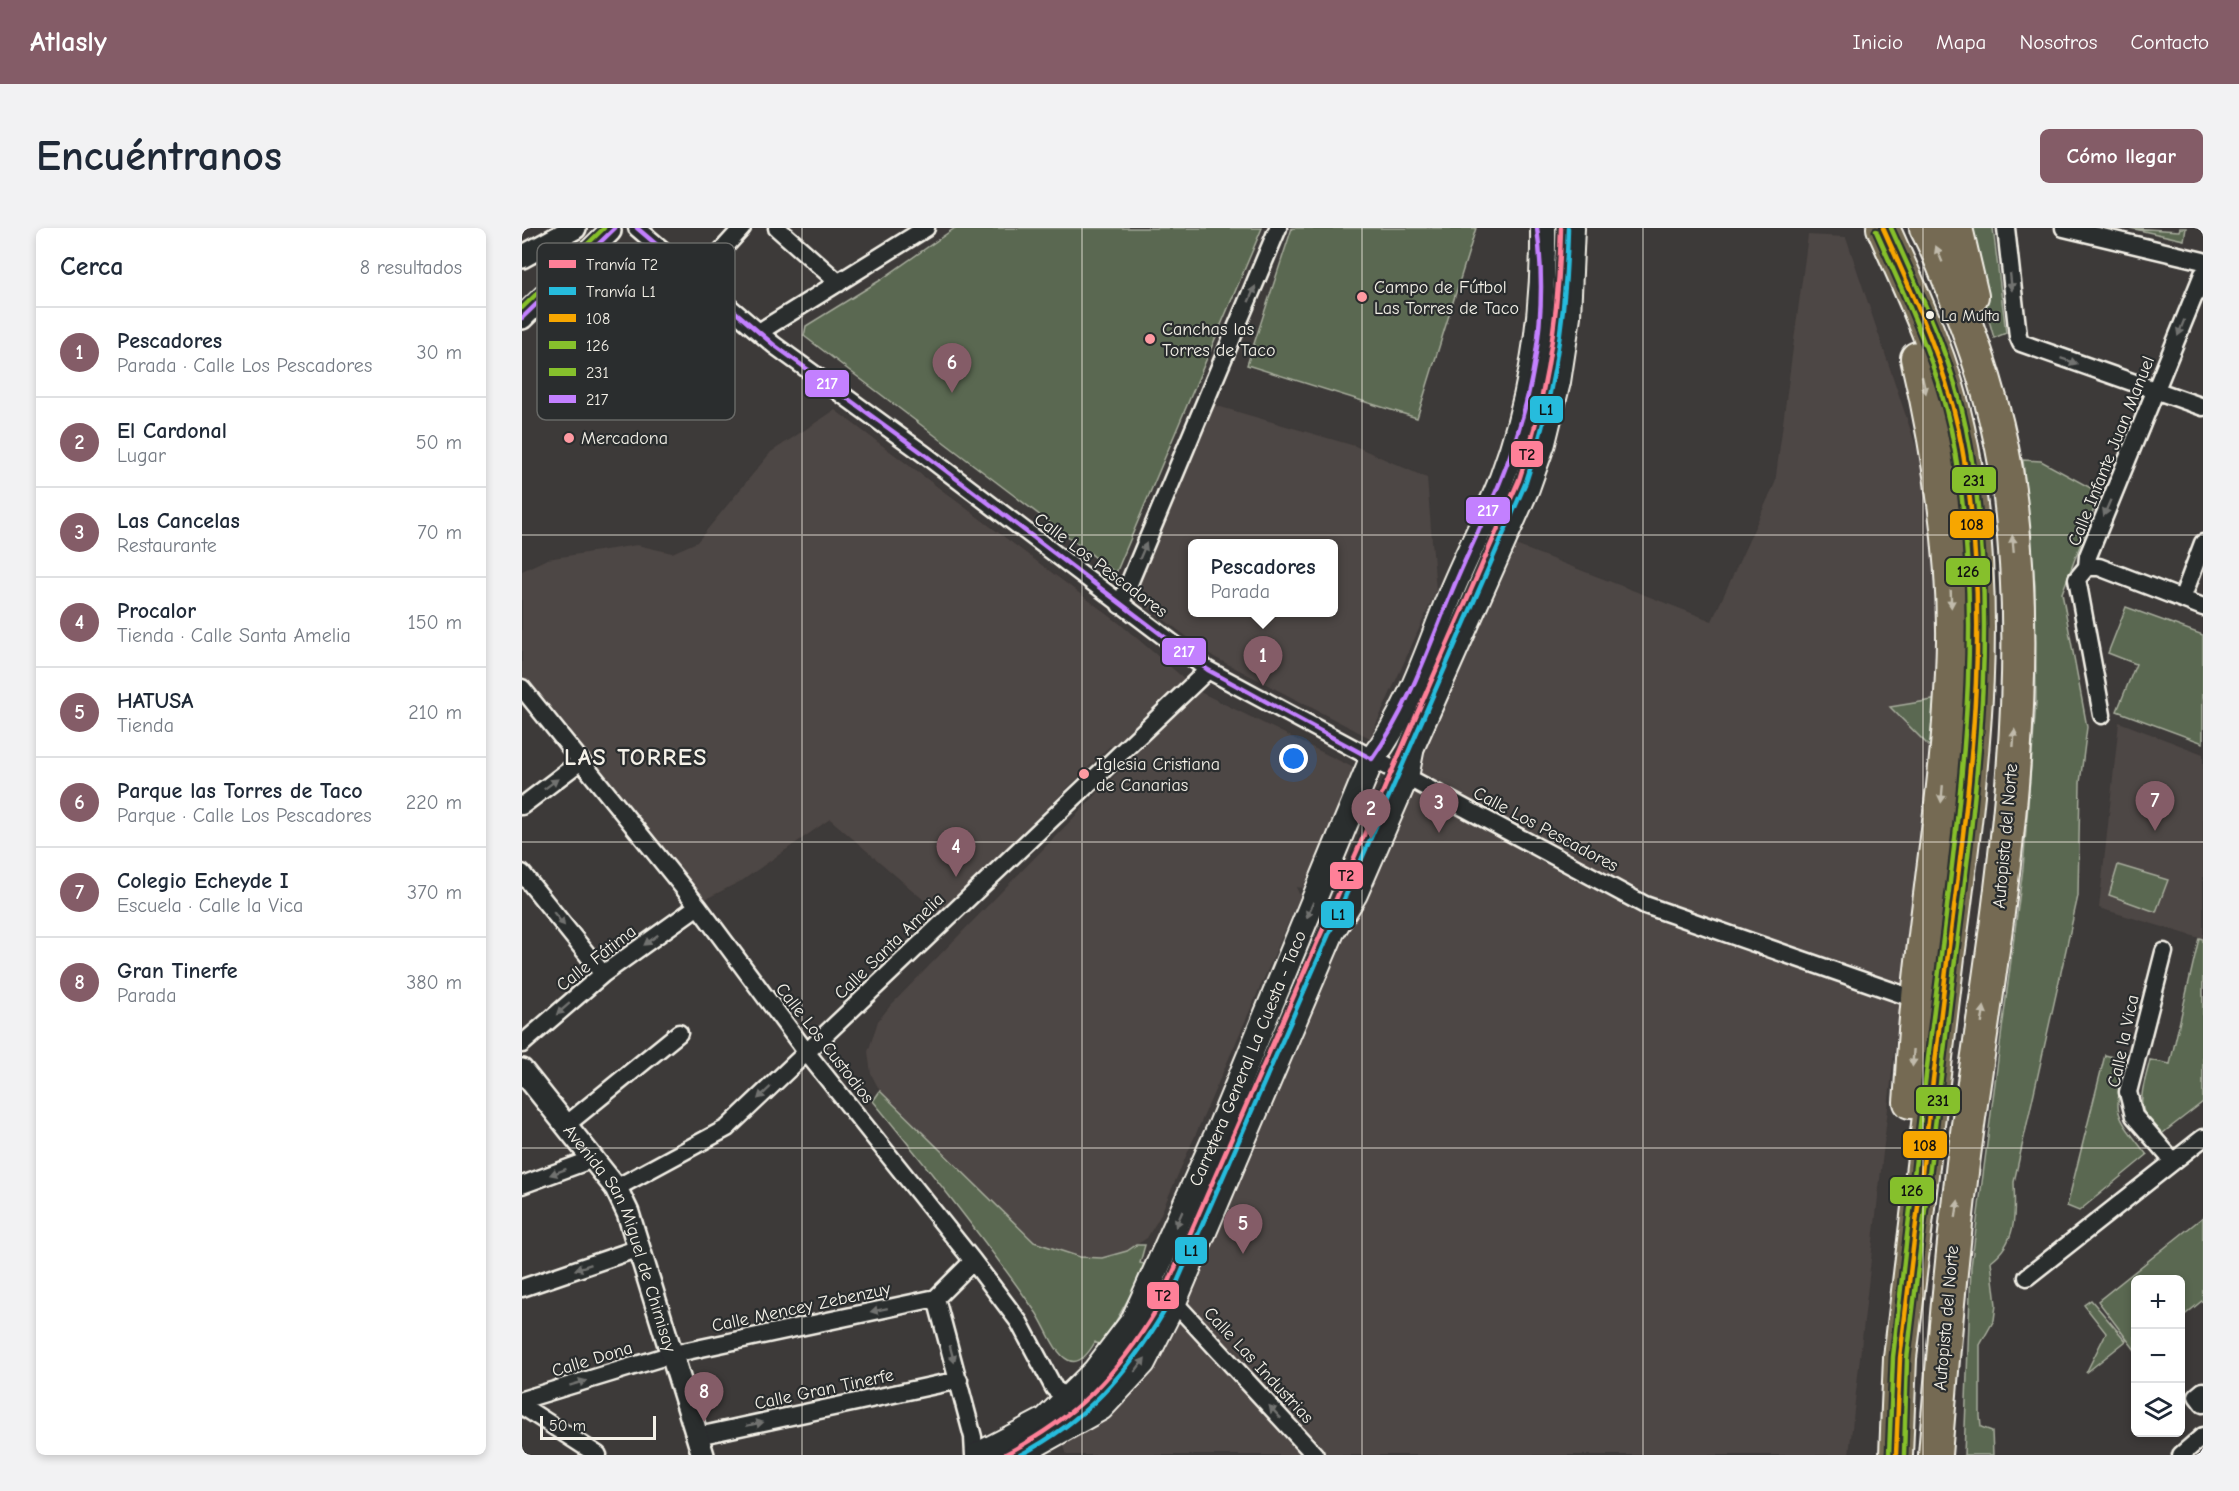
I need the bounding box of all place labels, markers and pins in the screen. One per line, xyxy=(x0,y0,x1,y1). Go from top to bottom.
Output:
place label: Campo de Fútbol Las Torres de Taco xyxy=(1374,277,1519,319)
marker: Campo de Fútbol Las Torres de Taco xyxy=(1355,290,1369,304)
place label: La Multa xyxy=(1941,307,2000,325)
marker: La Multa xyxy=(1924,309,1936,321)
place label: Canchas las Torres de Taco xyxy=(1162,319,1276,361)
marker: Canchas las Torres de Taco xyxy=(1143,332,1157,346)
pin: 6 xyxy=(932,344,972,393)
place label: Mercadona xyxy=(581,428,668,449)
marker: Mercadona xyxy=(562,431,576,445)
pin: 1 xyxy=(1244,636,1282,686)
place label: Iglesia Cristiana de Canarias xyxy=(1096,754,1220,796)
marker: Iglesia Cristiana de Canarias xyxy=(1077,767,1091,781)
pin: 7 xyxy=(2136,782,2174,831)
pin: 3 xyxy=(1420,784,1458,833)
pin: 2 xyxy=(1352,790,1390,839)
pin: 4 xyxy=(936,828,976,877)
pin: 5 xyxy=(1224,1204,1262,1254)
pin: 8 xyxy=(684,1372,723,1422)

